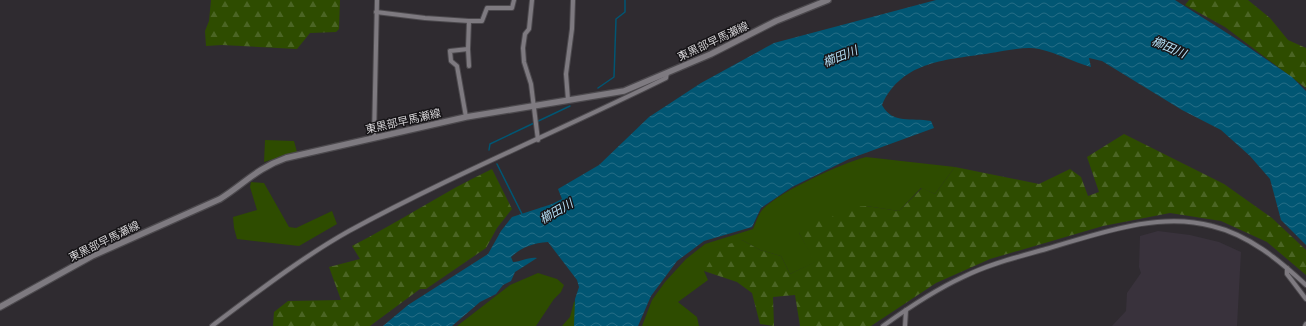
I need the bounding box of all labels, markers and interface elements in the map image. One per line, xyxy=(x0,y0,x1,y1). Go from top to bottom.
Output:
street label: 東黒部早馬瀬線 xyxy=(675,17,751,65)
water label: 櫛田川 xyxy=(1149,31,1191,64)
water label: 櫛田川 xyxy=(820,40,862,72)
street label: 東黒部早馬瀬線 xyxy=(364,105,442,137)
water label: 櫛田川 xyxy=(536,193,578,228)
street label: 東黒部早馬瀬線 xyxy=(66,217,142,265)

